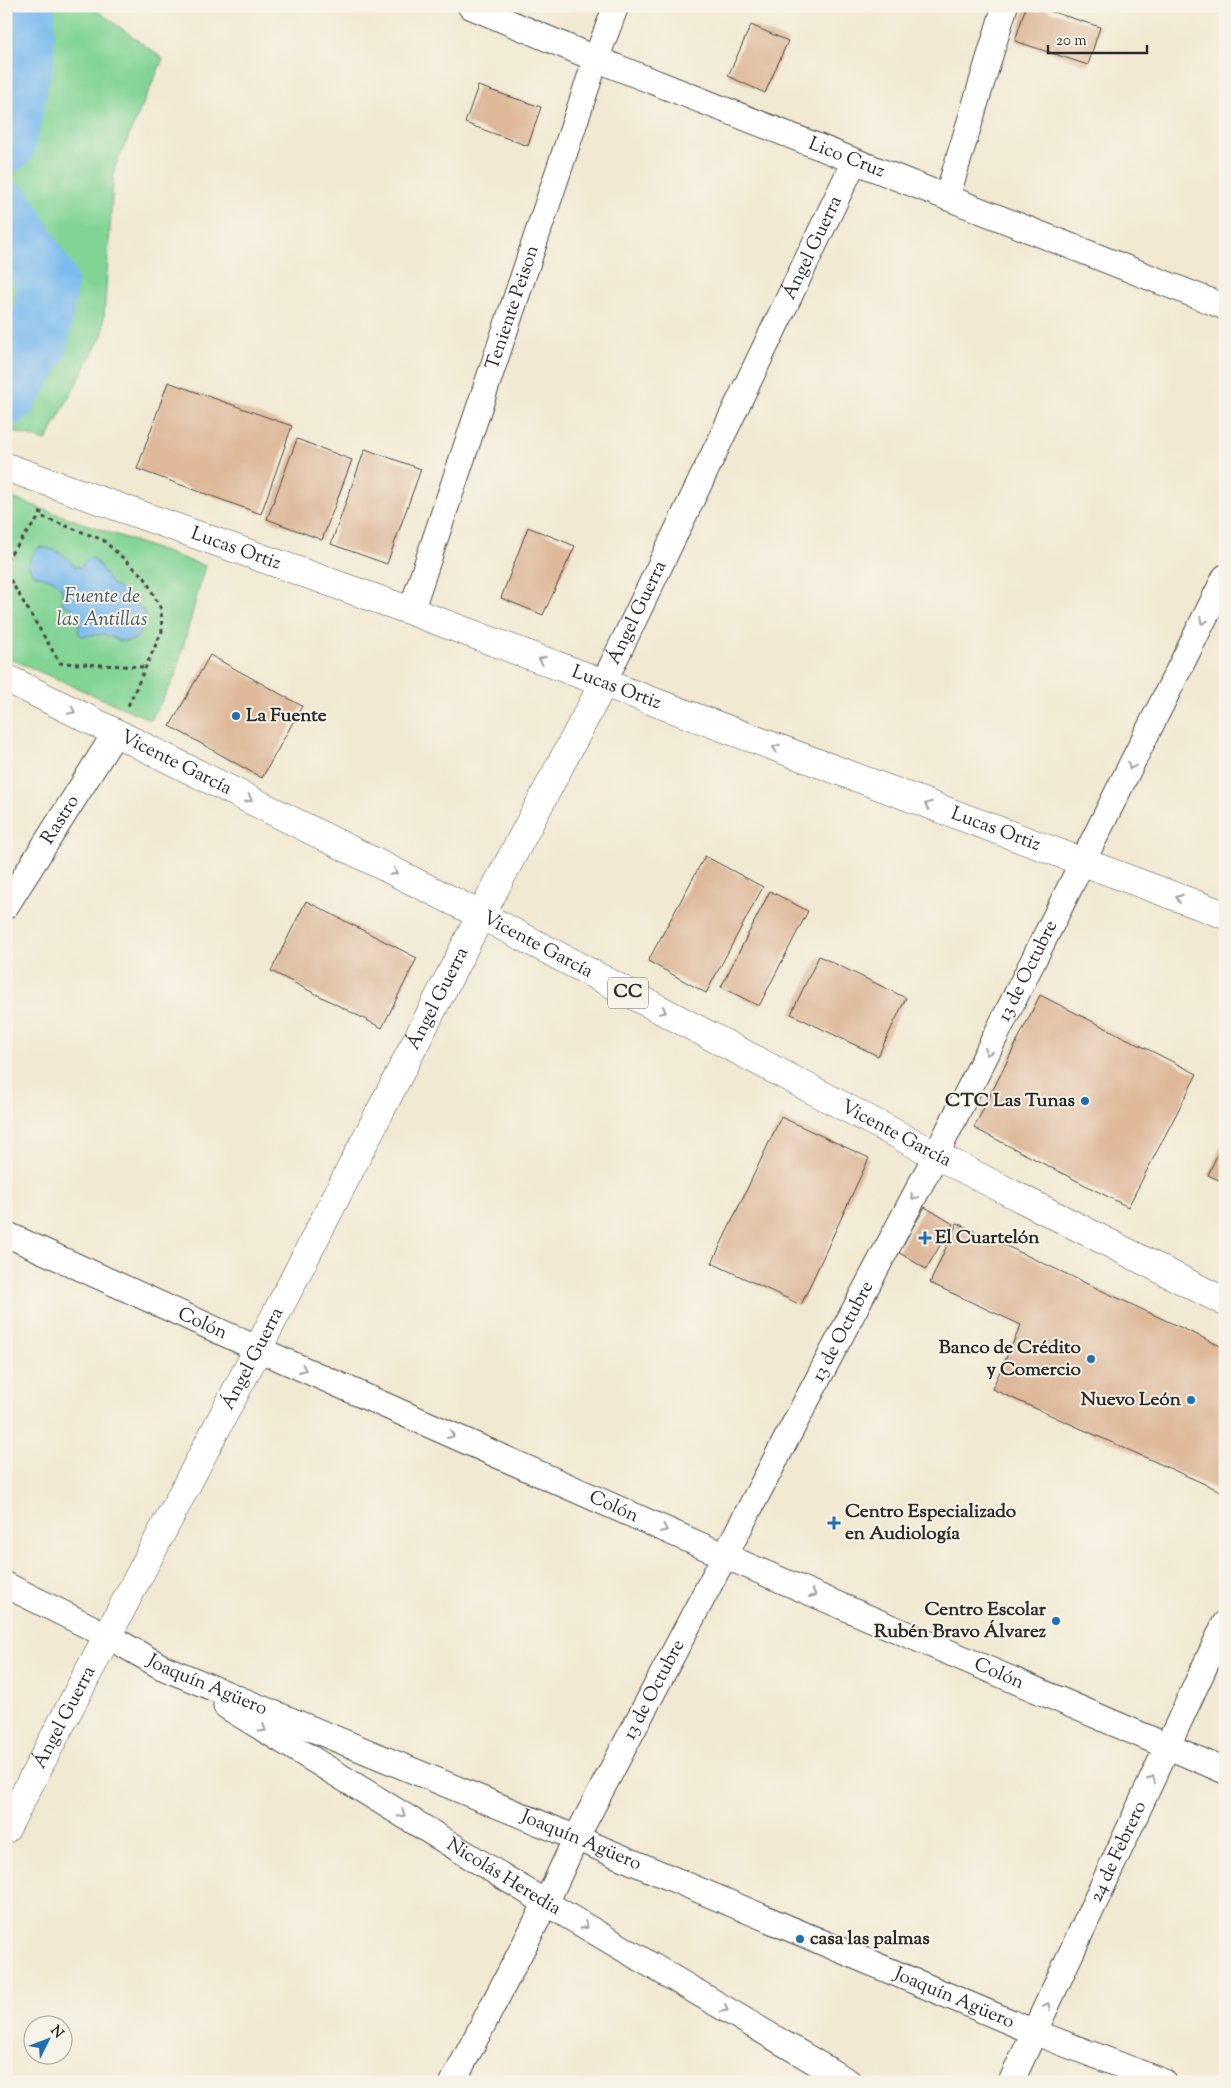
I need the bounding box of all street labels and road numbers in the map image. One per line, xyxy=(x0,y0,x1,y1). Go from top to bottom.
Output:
street label: Lico Cruz xyxy=(804,131,889,185)
street label: Ángel Guerra xyxy=(776,191,849,304)
street label: Teniente Peison xyxy=(479,242,546,373)
street label: Lucas Ortiz xyxy=(187,520,285,577)
street label: Ángel Guerra xyxy=(601,556,674,669)
street label: Lucas Ortiz xyxy=(568,659,665,717)
street label: Vicente García xyxy=(116,724,237,802)
street label: Rastro xyxy=(35,790,86,850)
street label: Lucas Ortiz xyxy=(947,800,1044,858)
street label: Vicente García xyxy=(478,905,598,985)
street label: 13 de Octubre xyxy=(991,916,1065,1026)
street label: Ángel Guerra xyxy=(400,942,476,1055)
road number: CC xyxy=(608,978,648,1008)
street label: Vicente García xyxy=(836,1094,956,1174)
street label: 13 de Octubre xyxy=(805,1276,881,1386)
street label: Colón xyxy=(173,1301,232,1347)
street label: Ángel Guerra xyxy=(215,1303,291,1415)
street label: Colón xyxy=(584,1484,643,1529)
street label: 13 de Octubre xyxy=(617,1635,692,1745)
street label: Joaquín Agüero xyxy=(141,1647,271,1723)
street label: Colón xyxy=(970,1651,1028,1696)
street label: Ángel Guerra xyxy=(27,1661,103,1773)
street label: 24 de Febrero xyxy=(1083,1797,1154,1907)
street label: Joaquín Agüero xyxy=(516,1803,646,1878)
street label: Nicolás Heredia xyxy=(441,1831,566,1922)
street label: Joaquín Agüero xyxy=(889,1960,1019,2036)

